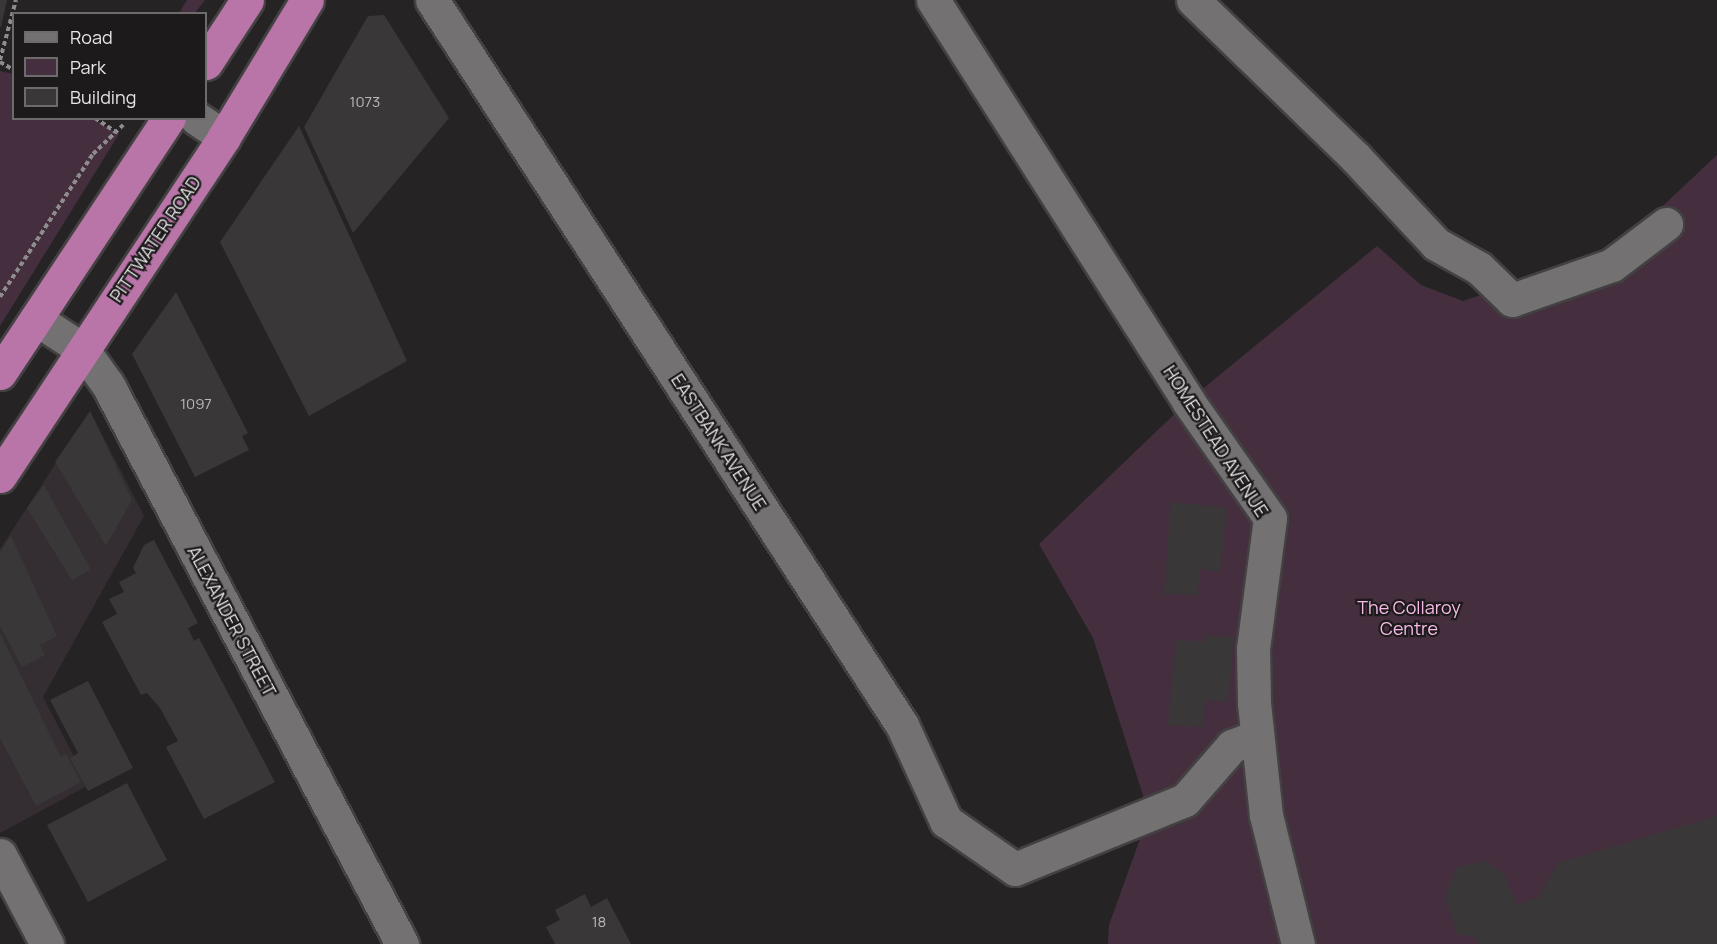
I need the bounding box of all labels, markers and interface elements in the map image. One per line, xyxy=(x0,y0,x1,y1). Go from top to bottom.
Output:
legend xyxy=(12,12,207,120)
text: Road xyxy=(70,25,113,49)
text: Park xyxy=(70,55,106,79)
text: Building xyxy=(70,85,136,109)
house number: 1073 xyxy=(350,93,380,111)
street label: PITTWATER ROAD xyxy=(105,172,205,306)
street label: HOMESTEAD AVENUE xyxy=(1159,361,1273,521)
street label: EASTBANK AVENUE xyxy=(667,370,771,514)
house number: 1097 xyxy=(180,395,212,413)
street label: ALEXANDER STREET xyxy=(183,542,281,700)
park label: The Collaroy Centre xyxy=(1357,597,1461,640)
house number: 18 xyxy=(592,913,606,931)

